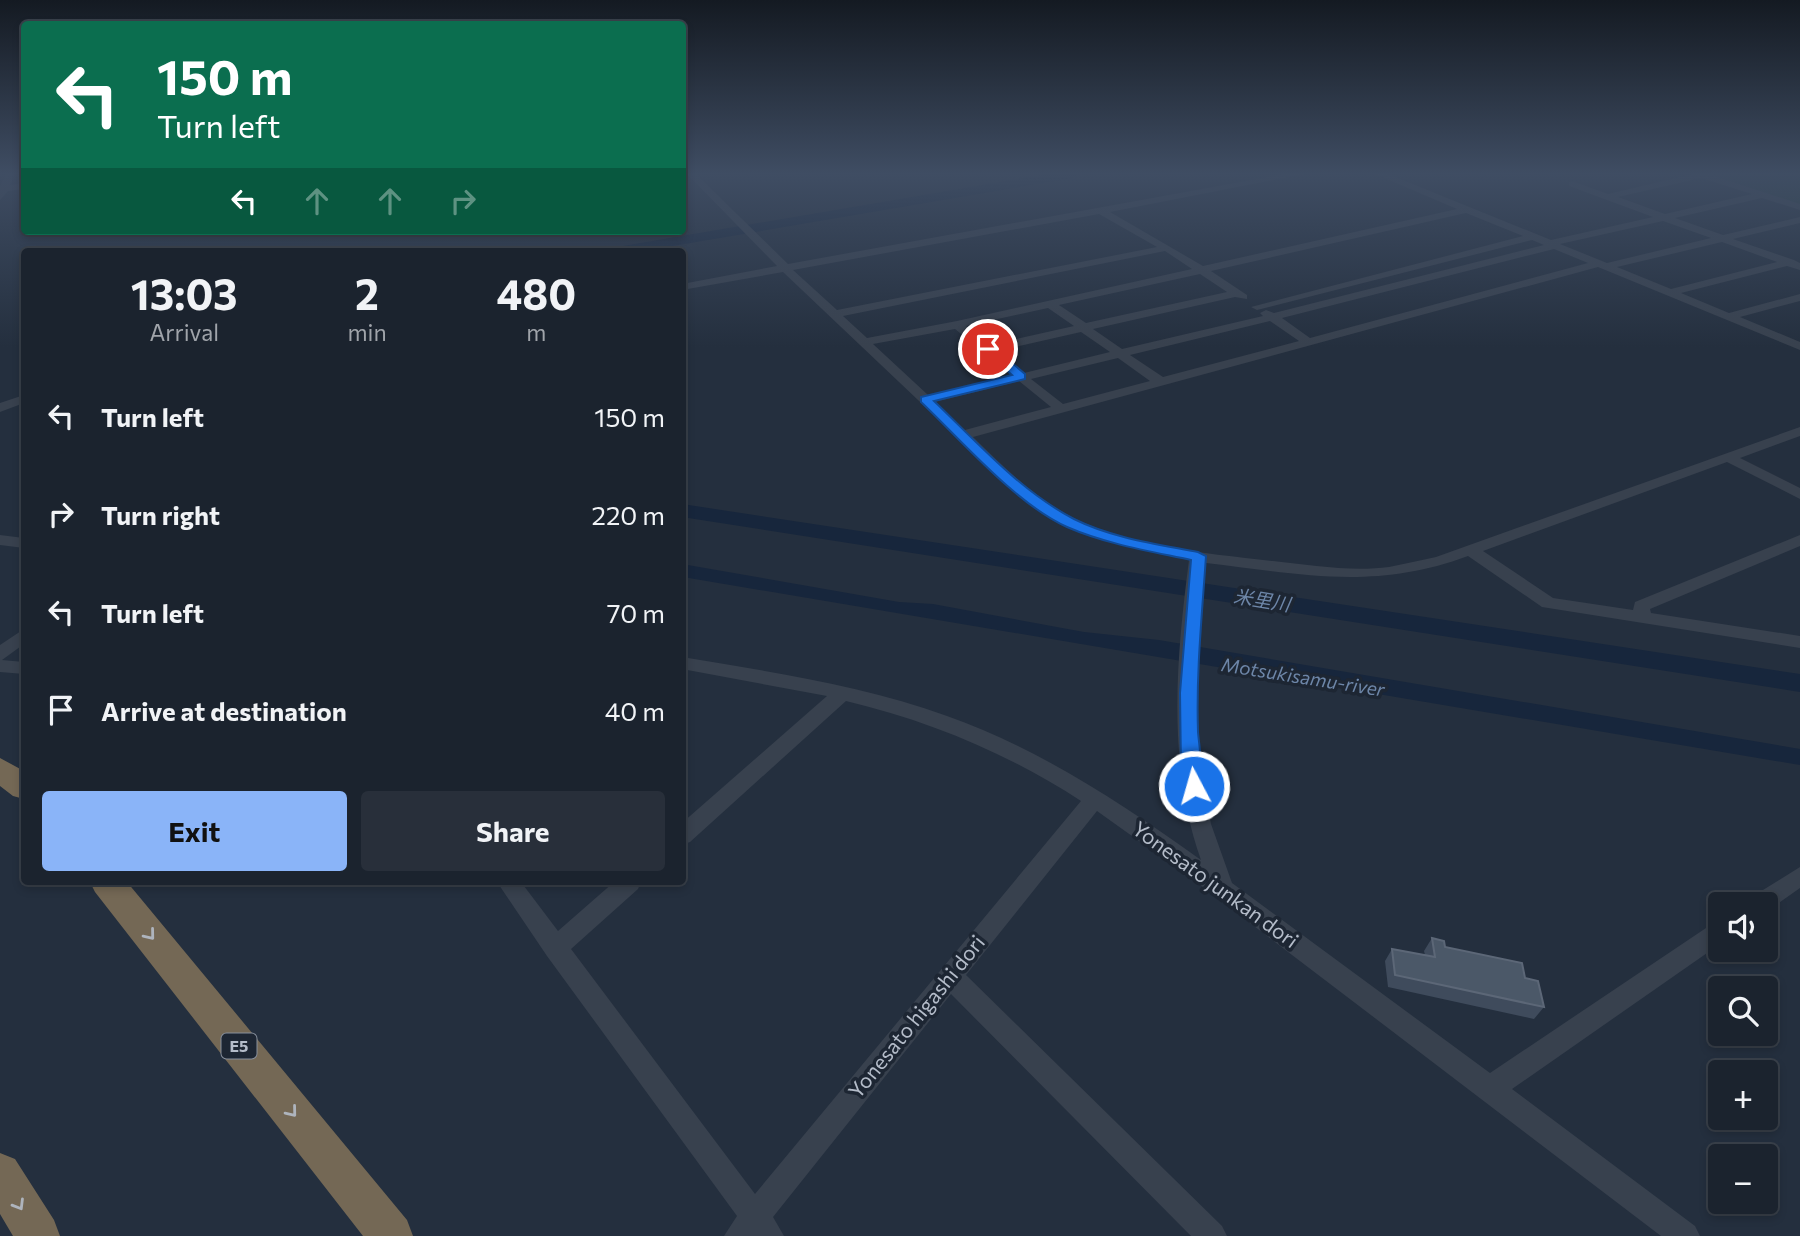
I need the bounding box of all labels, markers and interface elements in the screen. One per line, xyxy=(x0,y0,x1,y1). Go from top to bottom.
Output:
text: 150 m xyxy=(157,45,292,105)
icon: left xyxy=(42,49,133,140)
text: Turn left xyxy=(157,105,281,145)
icon: left xyxy=(225,182,263,220)
icon: ahead xyxy=(298,182,336,220)
icon: ahead xyxy=(371,182,409,220)
icon: right xyxy=(444,182,482,220)
text: 13:03 xyxy=(131,267,238,319)
text: 2 xyxy=(355,267,379,319)
text: 480 xyxy=(496,267,576,319)
text: Arrival xyxy=(149,318,219,346)
text: min xyxy=(347,318,387,346)
text: m xyxy=(526,318,546,346)
pin xyxy=(958,319,1018,379)
icon: arrive xyxy=(969,330,1007,368)
icon: left xyxy=(42,397,80,435)
text: Turn left xyxy=(101,401,204,432)
text: 150 m xyxy=(594,401,665,432)
icon: right xyxy=(42,495,80,533)
text: Turn right xyxy=(101,499,220,530)
text: 220 m xyxy=(592,499,665,530)
water label: 米里川 xyxy=(1232,584,1294,616)
icon: left xyxy=(42,593,80,631)
text: Turn left xyxy=(101,597,204,628)
text: 70 m xyxy=(607,597,665,628)
water label: Motsukisamu-river xyxy=(1220,652,1388,701)
icon: arrive xyxy=(42,691,80,729)
text: Arrive at destination xyxy=(101,695,347,726)
text: 40 m xyxy=(605,695,665,726)
position arrow xyxy=(1157,749,1231,823)
button: Exit xyxy=(42,791,347,871)
button: Share xyxy=(361,791,665,871)
street label: Yonesato junkan dori xyxy=(1128,815,1304,952)
map controls xyxy=(1708,892,1778,1214)
button: sound xyxy=(1708,892,1778,962)
one-way arrow xyxy=(141,928,154,940)
street label: Yonesato higashi dori xyxy=(843,930,989,1102)
button: search xyxy=(1708,976,1778,1046)
road number: E5 xyxy=(222,1034,256,1058)
button: + xyxy=(1708,1060,1778,1130)
one-way arrow xyxy=(284,1105,297,1117)
button: − xyxy=(1708,1144,1778,1214)
one-way arrow xyxy=(11,1197,24,1210)

